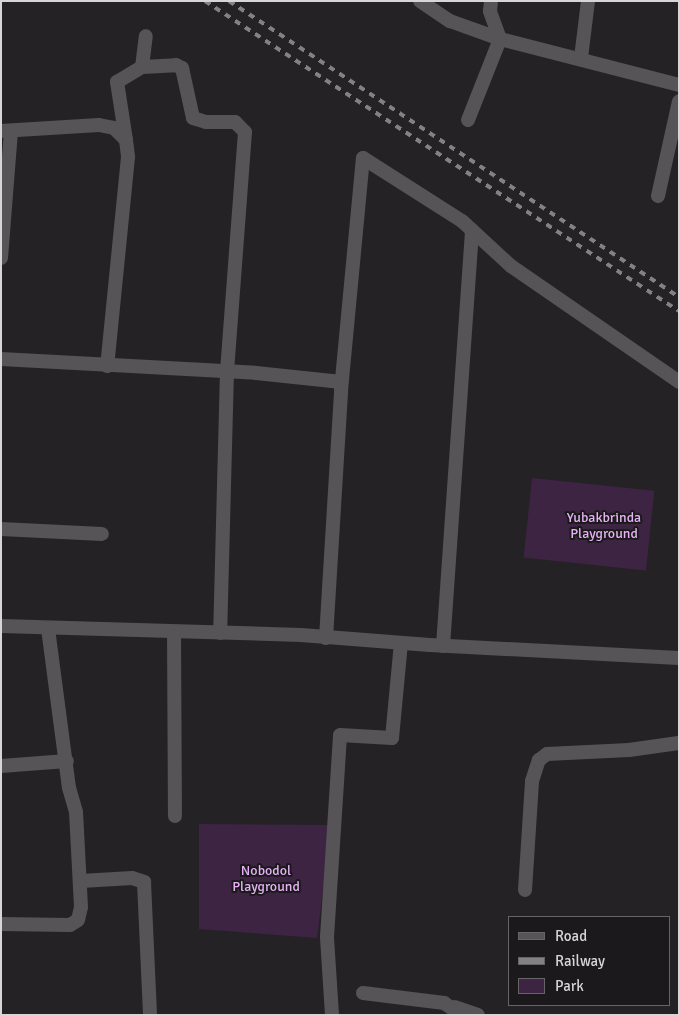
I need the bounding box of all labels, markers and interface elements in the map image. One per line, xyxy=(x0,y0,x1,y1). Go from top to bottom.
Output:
park label: Yubakbrinda Playground xyxy=(567,510,641,542)
park label: Nobodol Playground xyxy=(232,863,300,896)
legend xyxy=(508,916,670,1006)
text: Road xyxy=(555,927,587,945)
text: Railway xyxy=(555,952,605,970)
text: Park xyxy=(555,977,584,995)

